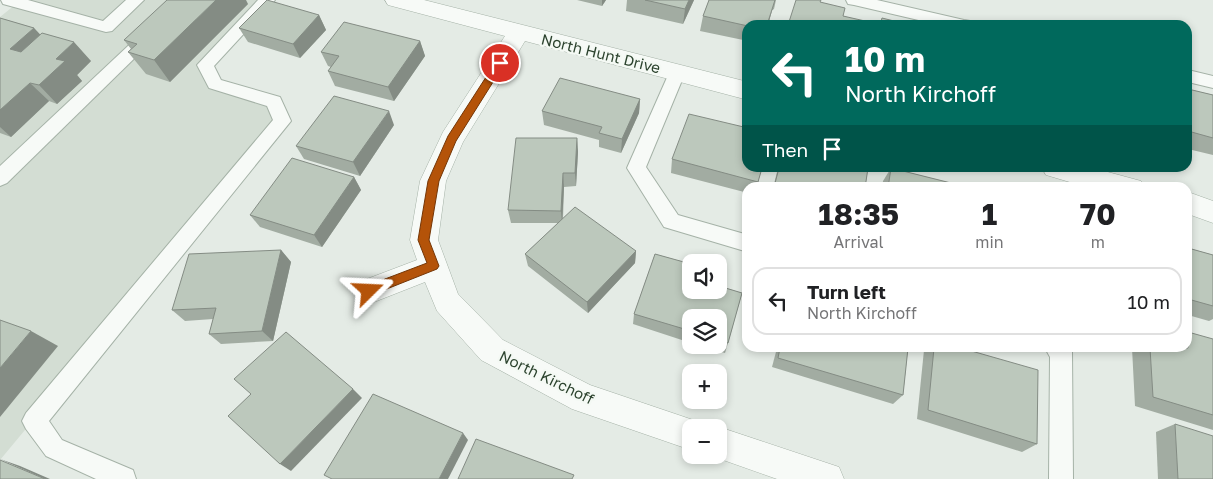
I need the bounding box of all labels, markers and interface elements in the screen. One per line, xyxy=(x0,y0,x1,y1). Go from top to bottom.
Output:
street label: North Hunt Drive xyxy=(540,30,663,77)
text: 10 m xyxy=(845,38,925,80)
icon: left xyxy=(762,40,827,105)
pin xyxy=(479,42,521,84)
icon: arrive xyxy=(486,49,514,77)
text: North Kirchoff xyxy=(845,80,996,107)
icon: arrive xyxy=(818,135,846,163)
text: Then xyxy=(762,138,808,161)
text: 18:35 xyxy=(818,196,899,232)
text: 1 xyxy=(982,196,997,232)
text: 70 xyxy=(1080,196,1116,232)
text: Arrival xyxy=(834,232,884,252)
text: min xyxy=(975,232,1004,252)
text: m xyxy=(1091,232,1105,252)
map controls xyxy=(682,254,727,464)
button: sound xyxy=(682,254,727,299)
position arrow xyxy=(342,264,394,316)
text: Turn left xyxy=(807,280,886,303)
icon: left xyxy=(764,287,792,315)
text: 10 m xyxy=(1127,290,1170,313)
text: North Kirchoff xyxy=(807,303,917,323)
button: layers xyxy=(682,309,727,354)
street label: North Kirchoff xyxy=(497,346,598,408)
button: + xyxy=(682,364,727,409)
button: − xyxy=(682,419,727,464)

